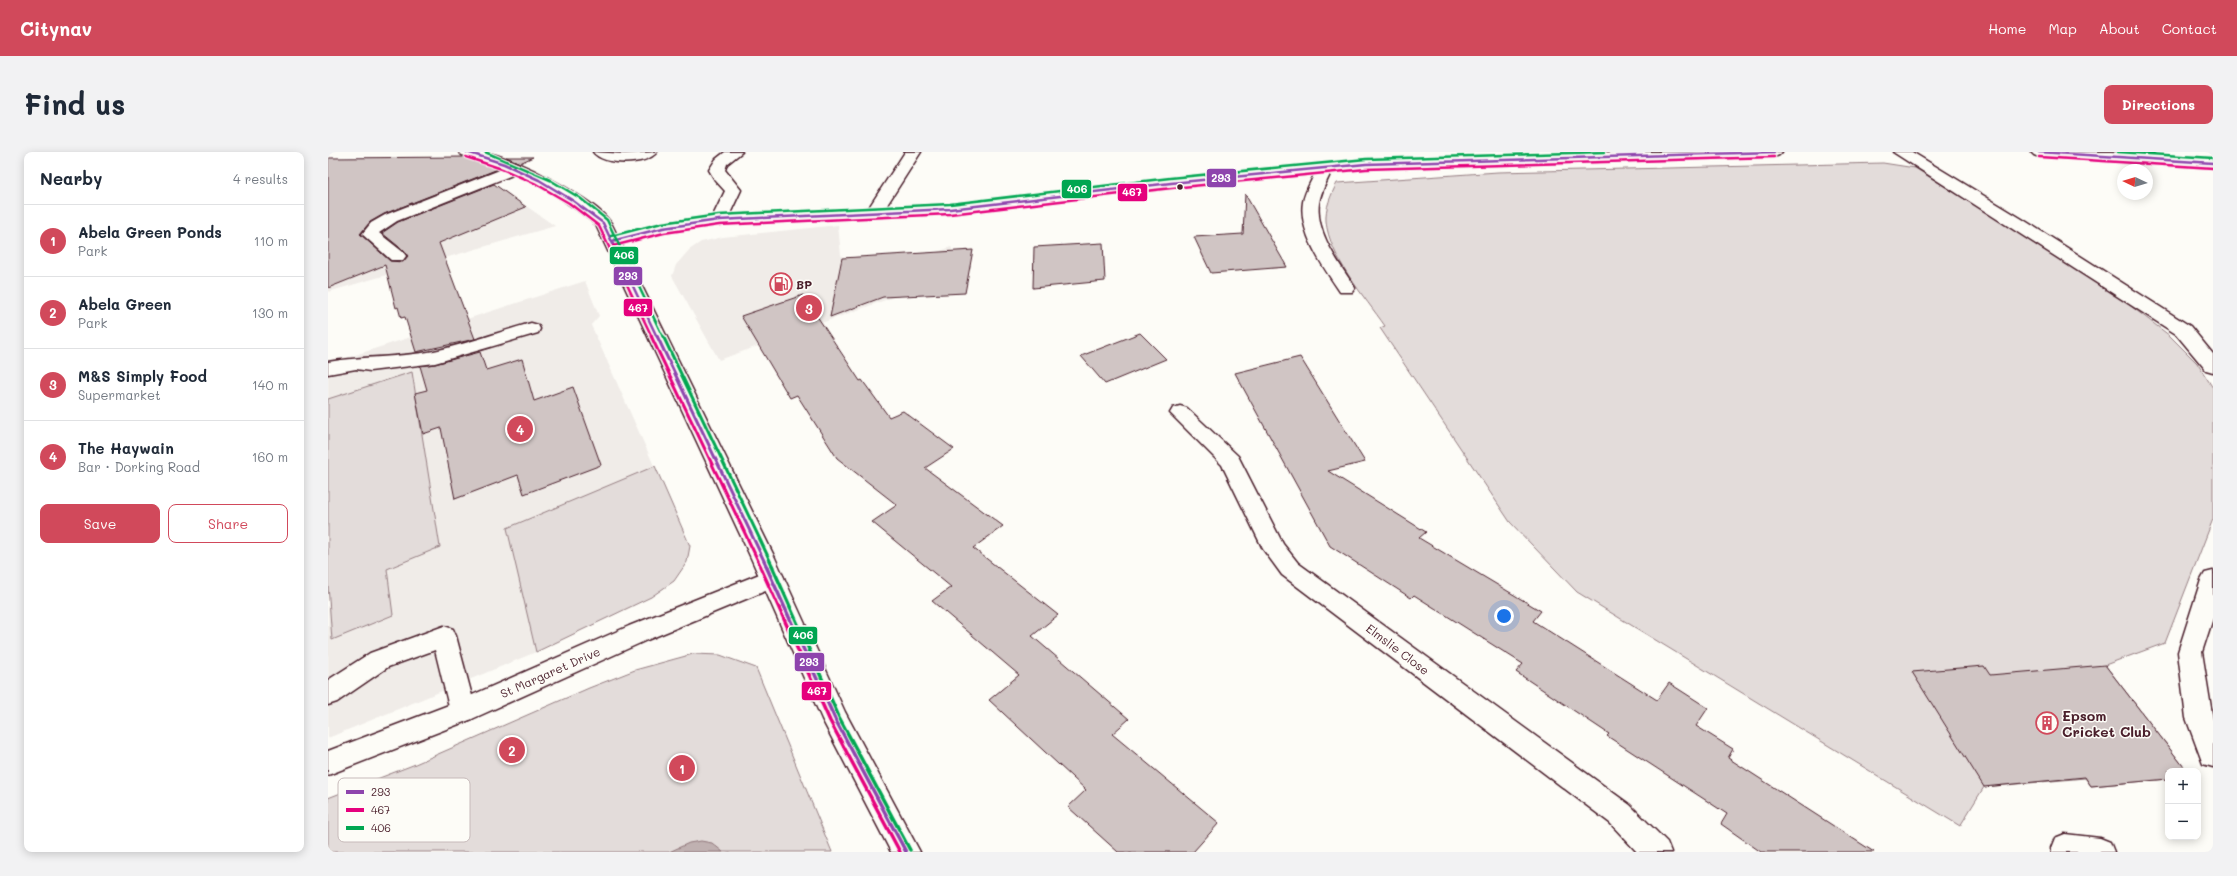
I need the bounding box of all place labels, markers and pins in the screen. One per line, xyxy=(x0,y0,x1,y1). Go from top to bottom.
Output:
unlabelled marker xyxy=(1175,182,1185,192)
fuel station icon: BP xyxy=(768,271,794,297)
place label: BP xyxy=(796,276,812,292)
pin: 3 xyxy=(796,293,822,323)
pin: 4 xyxy=(507,414,533,444)
place label: Epsom Cricket Club xyxy=(2062,706,2151,741)
building icon: Epsom Cricket Club xyxy=(2034,710,2060,736)
pin: 2 xyxy=(499,735,525,765)
pin: 1 xyxy=(669,753,695,783)

